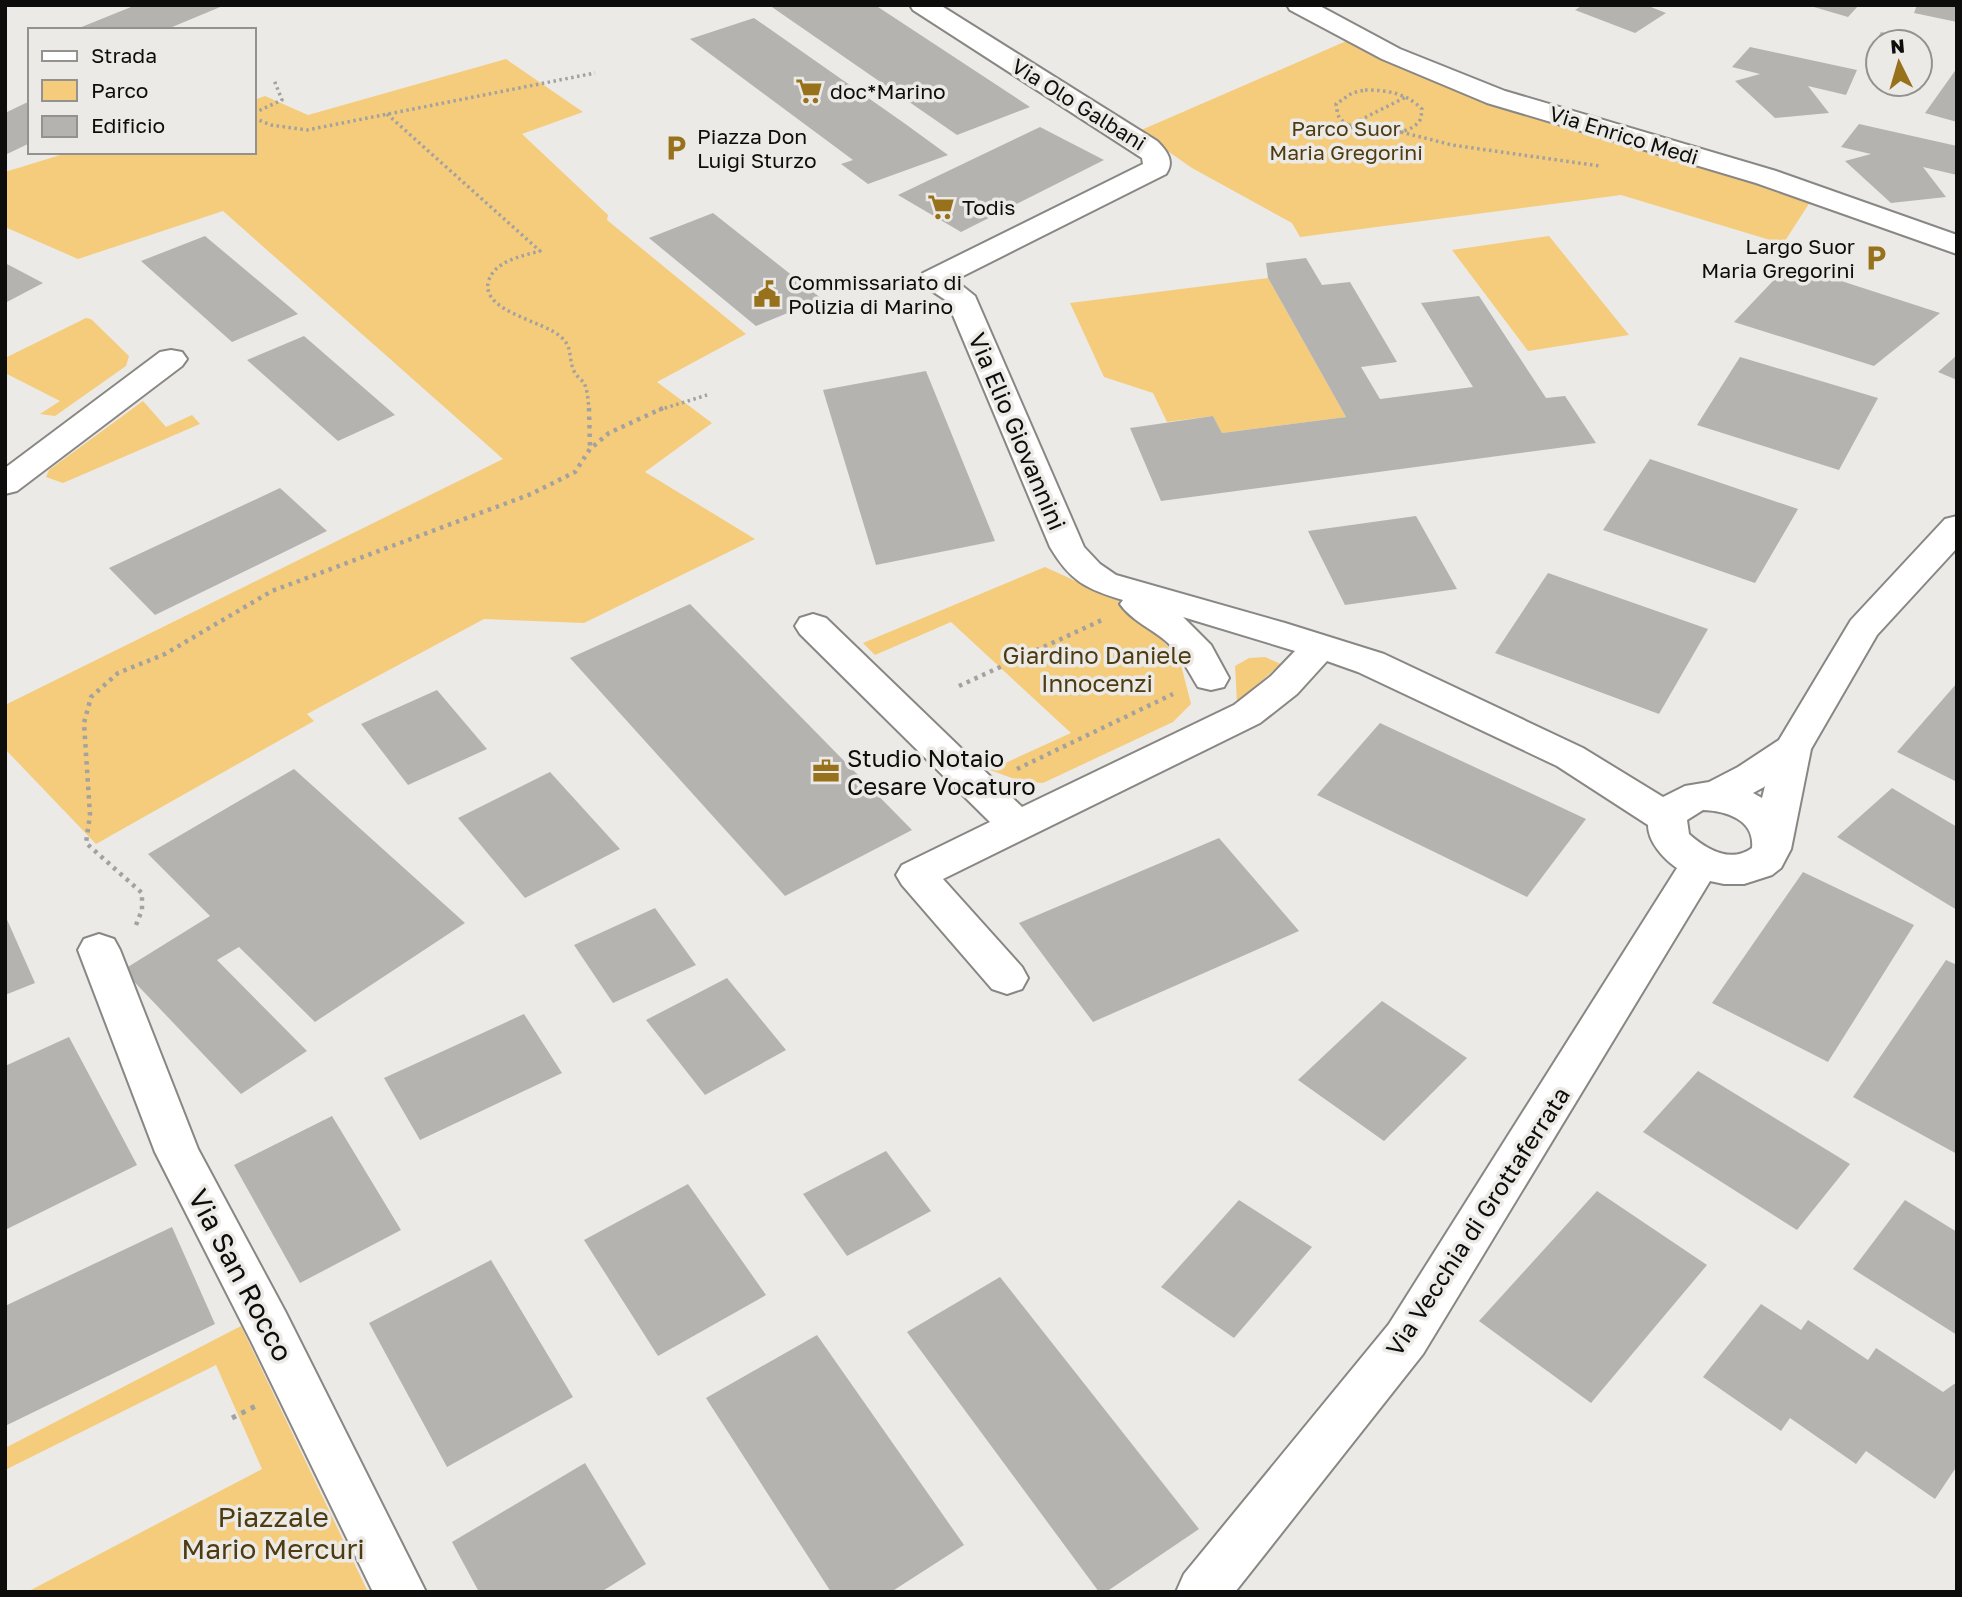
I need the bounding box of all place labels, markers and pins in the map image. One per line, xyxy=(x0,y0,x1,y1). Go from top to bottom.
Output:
supermarket icon: doc*Marino xyxy=(794,76,824,106)
place label: doc*Marino xyxy=(830,78,946,104)
place label: Piazza Don Luigi Sturzo xyxy=(697,123,817,173)
parking icon: Piazza Don Luigi Sturzo xyxy=(661,133,691,163)
supermarket icon: Todis xyxy=(926,192,956,222)
place label: Todis xyxy=(962,194,1015,220)
place label: Largo Suor Maria Gregorini xyxy=(1701,233,1855,283)
parking icon: Largo Suor Maria Gregorini xyxy=(1861,243,1891,273)
place label: Commissariato di Polizia di Marino xyxy=(788,269,962,319)
public building icon: Commissariato di Polizia di Marino xyxy=(752,279,782,309)
place label: Studio Notaio Cesare Vocaturo xyxy=(847,743,1036,800)
office icon: Studio Notaio Cesare Vocaturo xyxy=(811,756,841,786)

